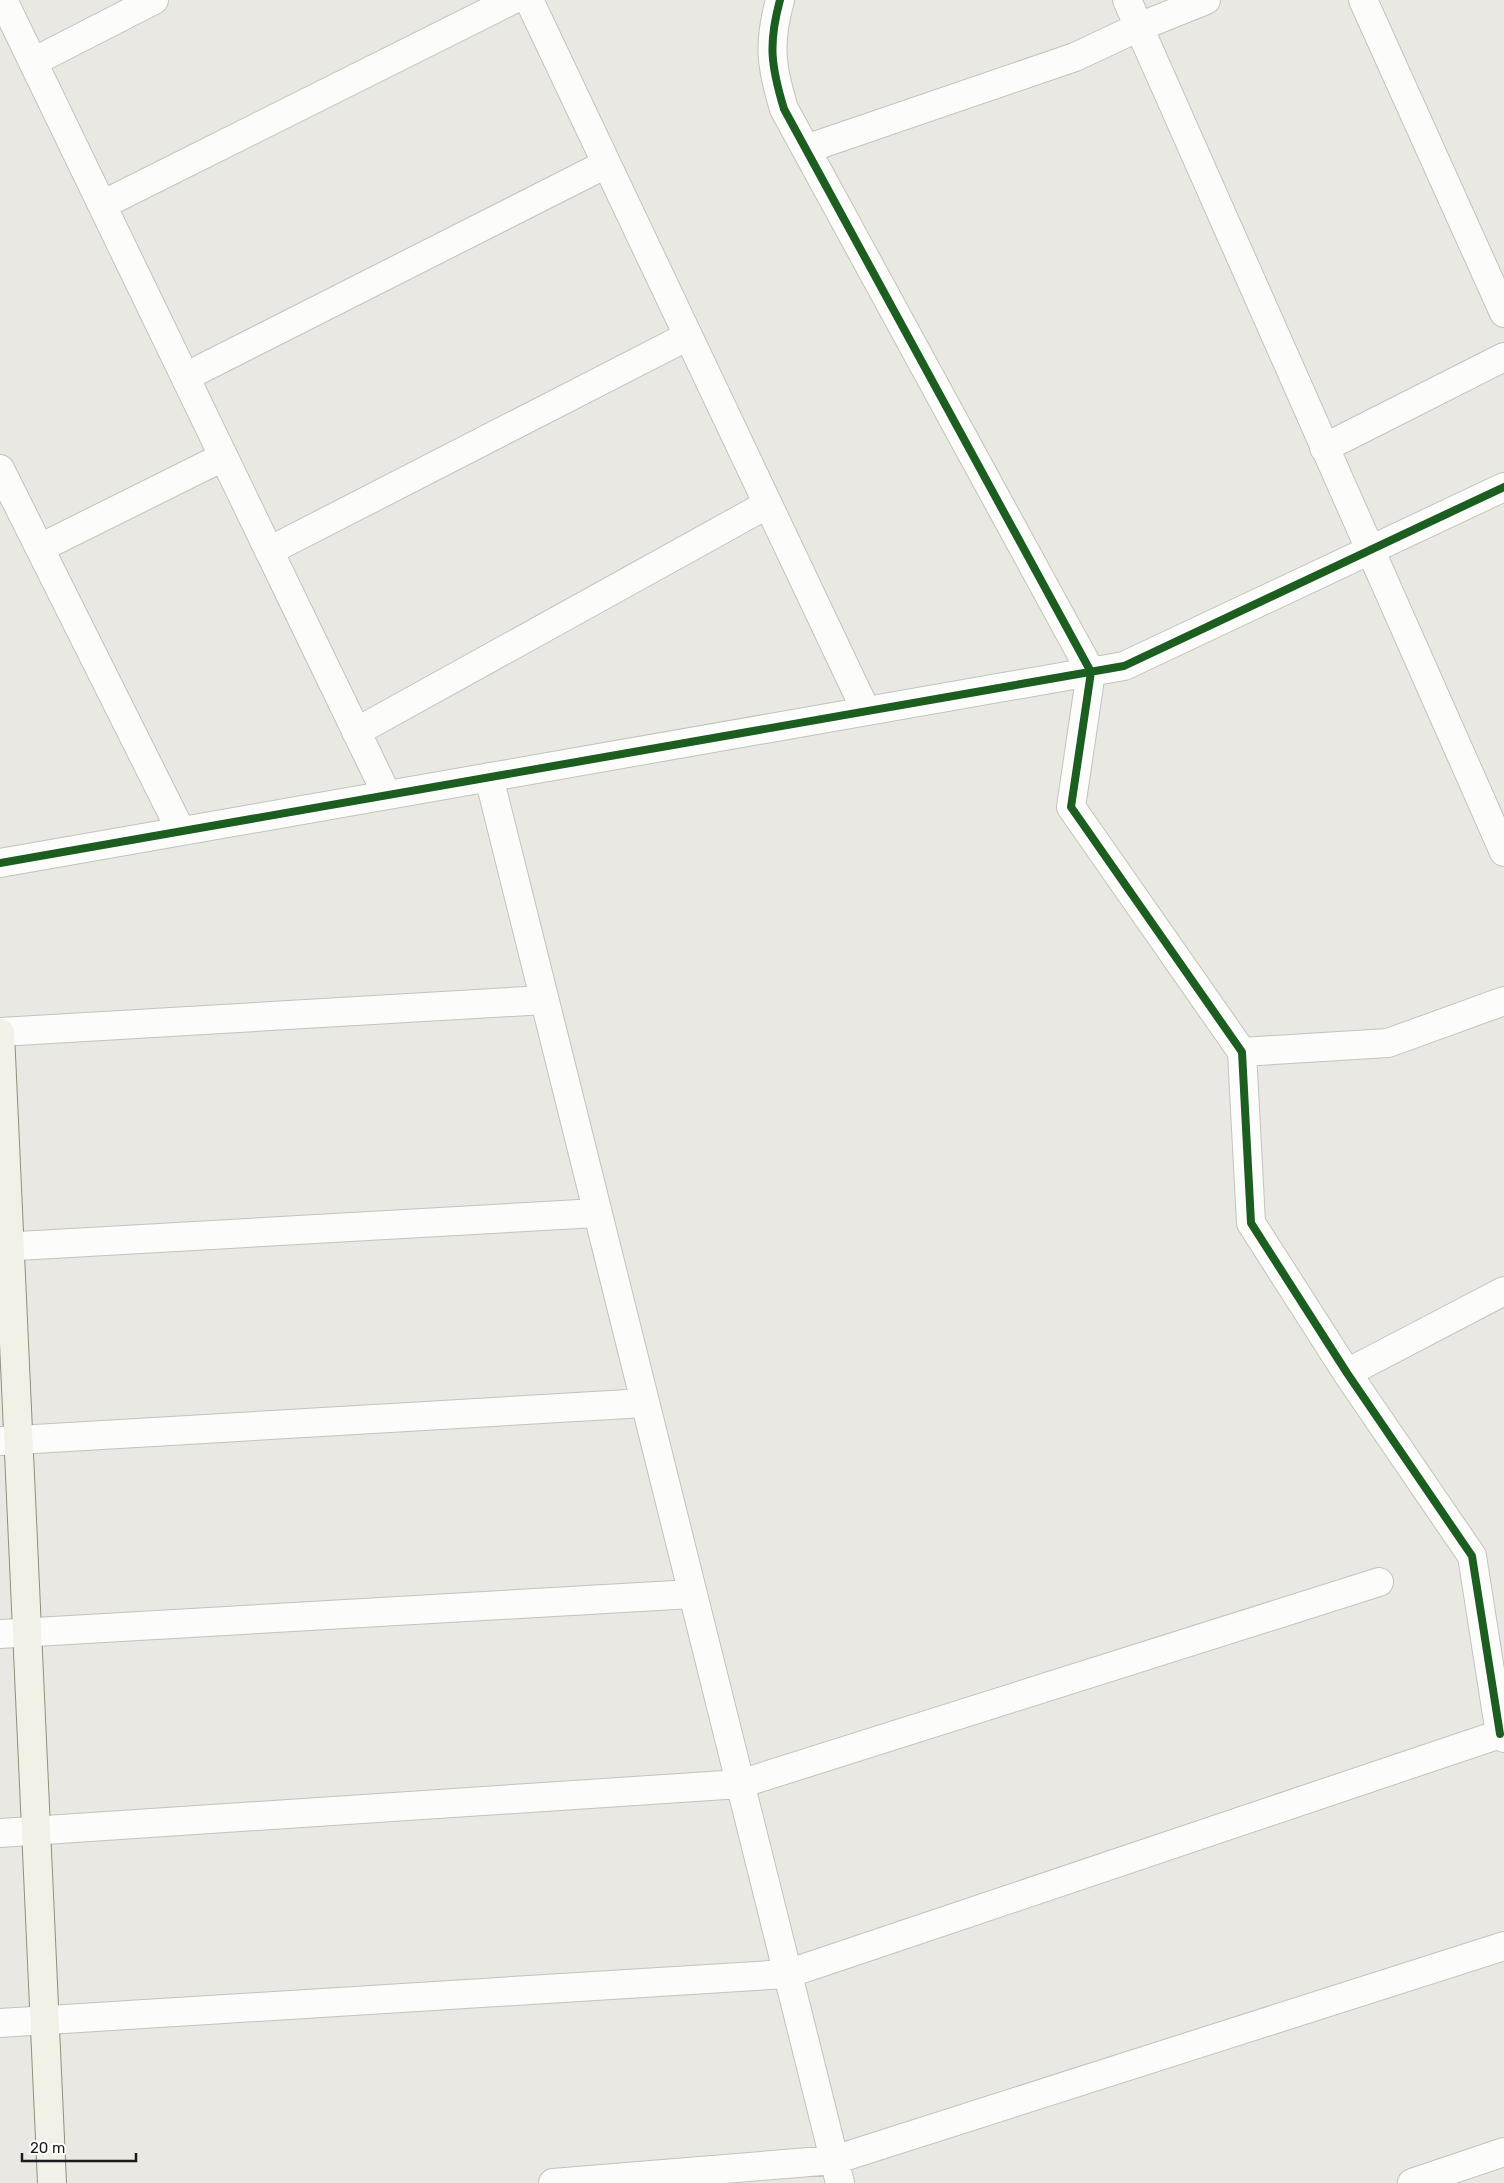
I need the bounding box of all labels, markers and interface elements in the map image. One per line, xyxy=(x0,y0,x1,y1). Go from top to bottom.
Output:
scale bar xyxy=(22,2130,136,2162)
text: 20 m xyxy=(30,2139,65,2157)

